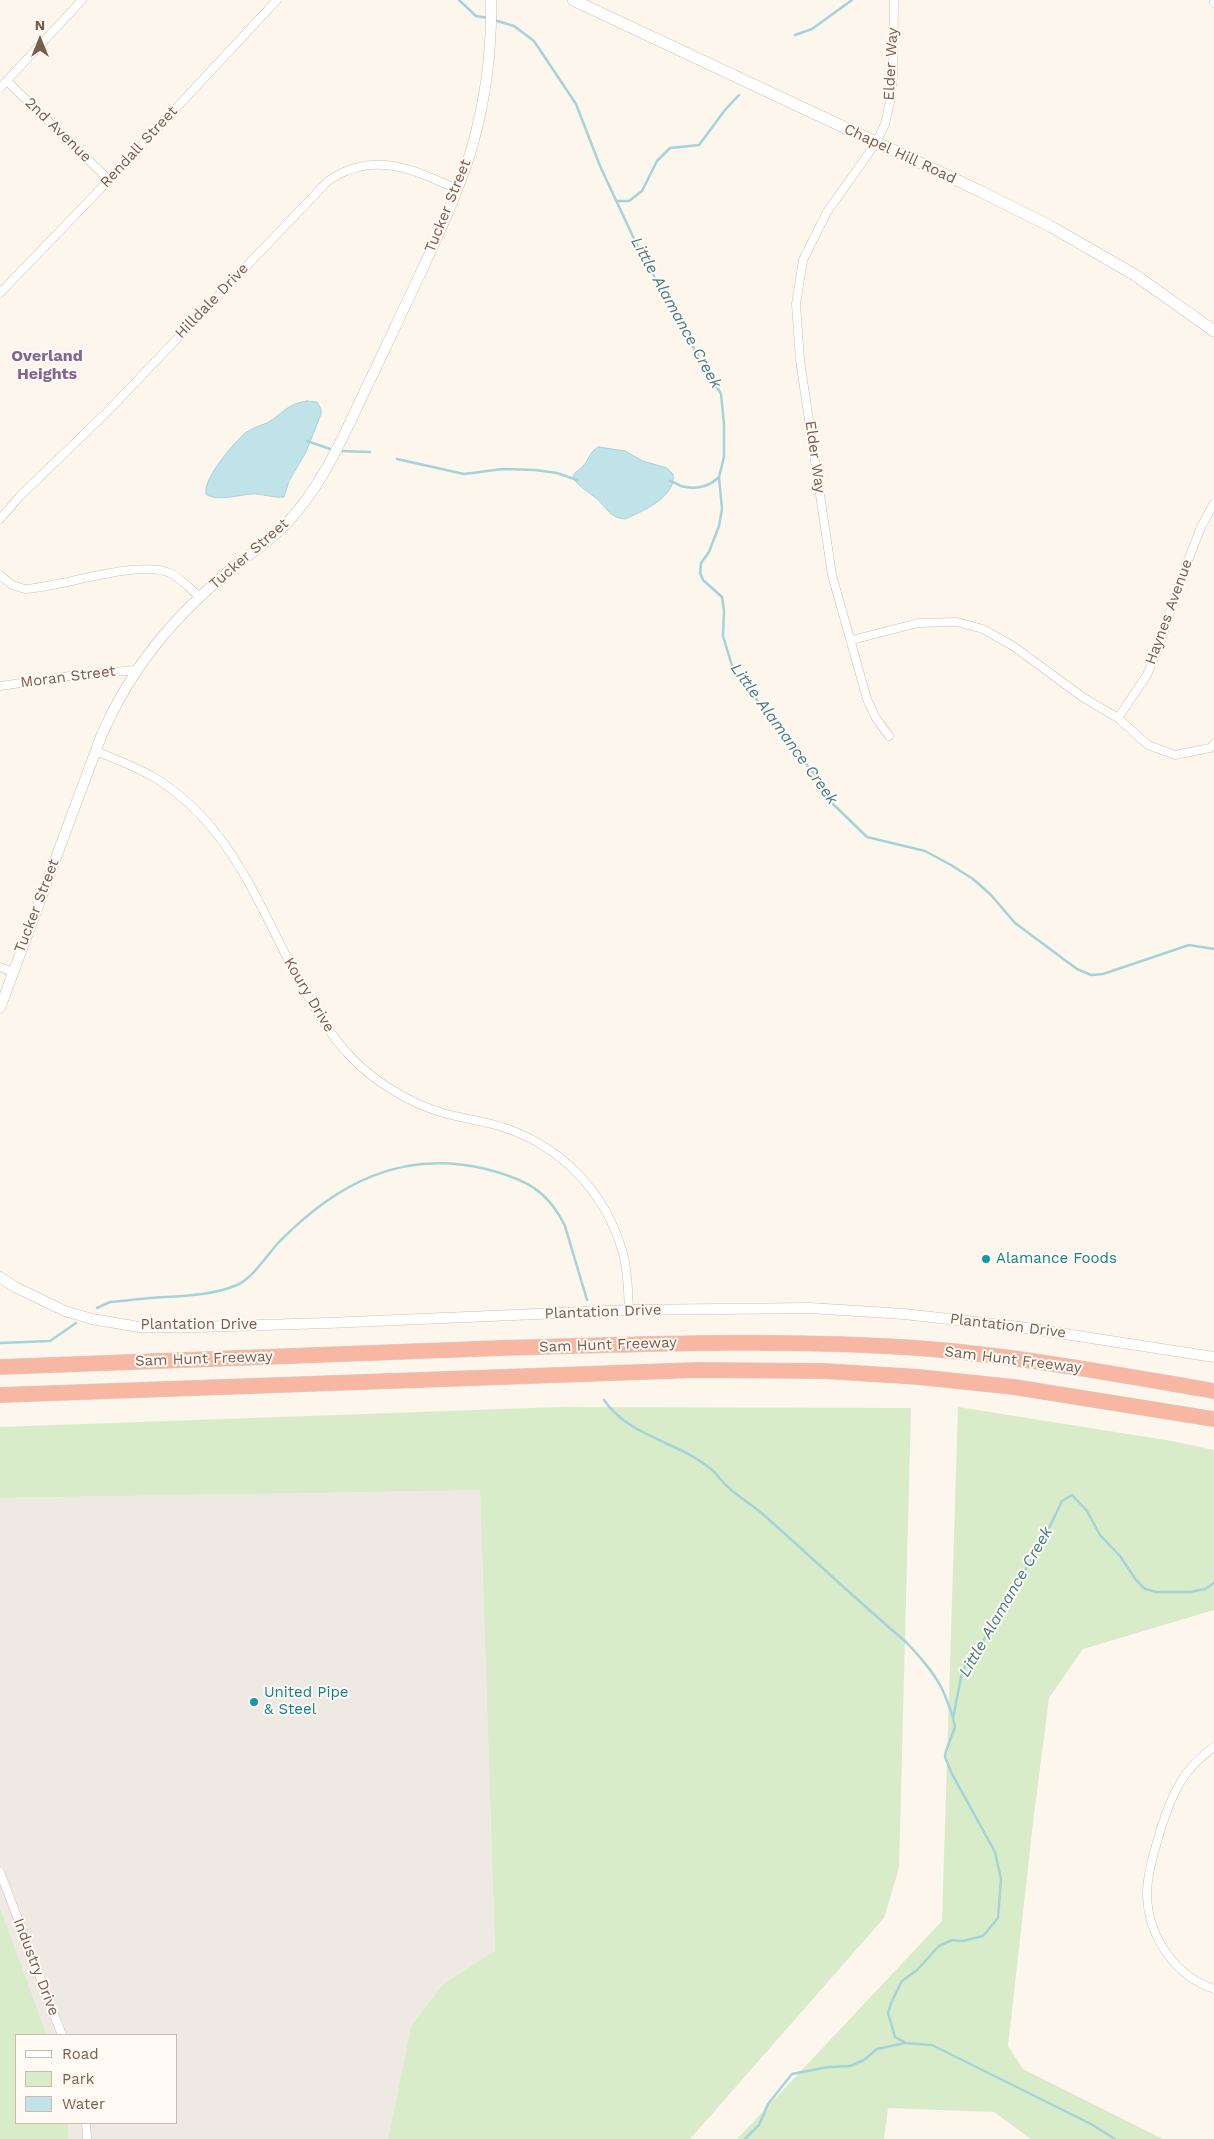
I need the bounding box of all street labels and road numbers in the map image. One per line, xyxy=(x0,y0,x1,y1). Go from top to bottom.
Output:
street label: Elder Way xyxy=(880,27,902,101)
street label: 2nd Avenue xyxy=(21,94,95,166)
street label: Rendall Street xyxy=(97,102,181,192)
street label: Chapel Hill Road xyxy=(841,120,959,188)
street label: Tucker Street xyxy=(421,157,475,255)
street label: Hilldale Drive xyxy=(172,260,252,342)
street label: Elder Way xyxy=(801,420,829,494)
street label: Tucker Street xyxy=(206,515,292,593)
street label: Haynes Avenue xyxy=(1142,557,1196,667)
street label: Moran Street xyxy=(19,662,117,692)
street label: Tucker Street xyxy=(11,857,63,955)
street label: Koury Drive xyxy=(280,954,338,1036)
street label: Plantation Drive xyxy=(544,1301,662,1323)
street label: Plantation Drive xyxy=(949,1310,1067,1342)
street label: Plantation Drive xyxy=(141,1316,257,1334)
street label: Sam Hunt Freeway xyxy=(539,1334,677,1356)
street label: Sam Hunt Freeway xyxy=(944,1343,1082,1377)
street label: Sam Hunt Freeway xyxy=(135,1348,273,1370)
street label: Industry Drive xyxy=(9,1916,63,2018)

